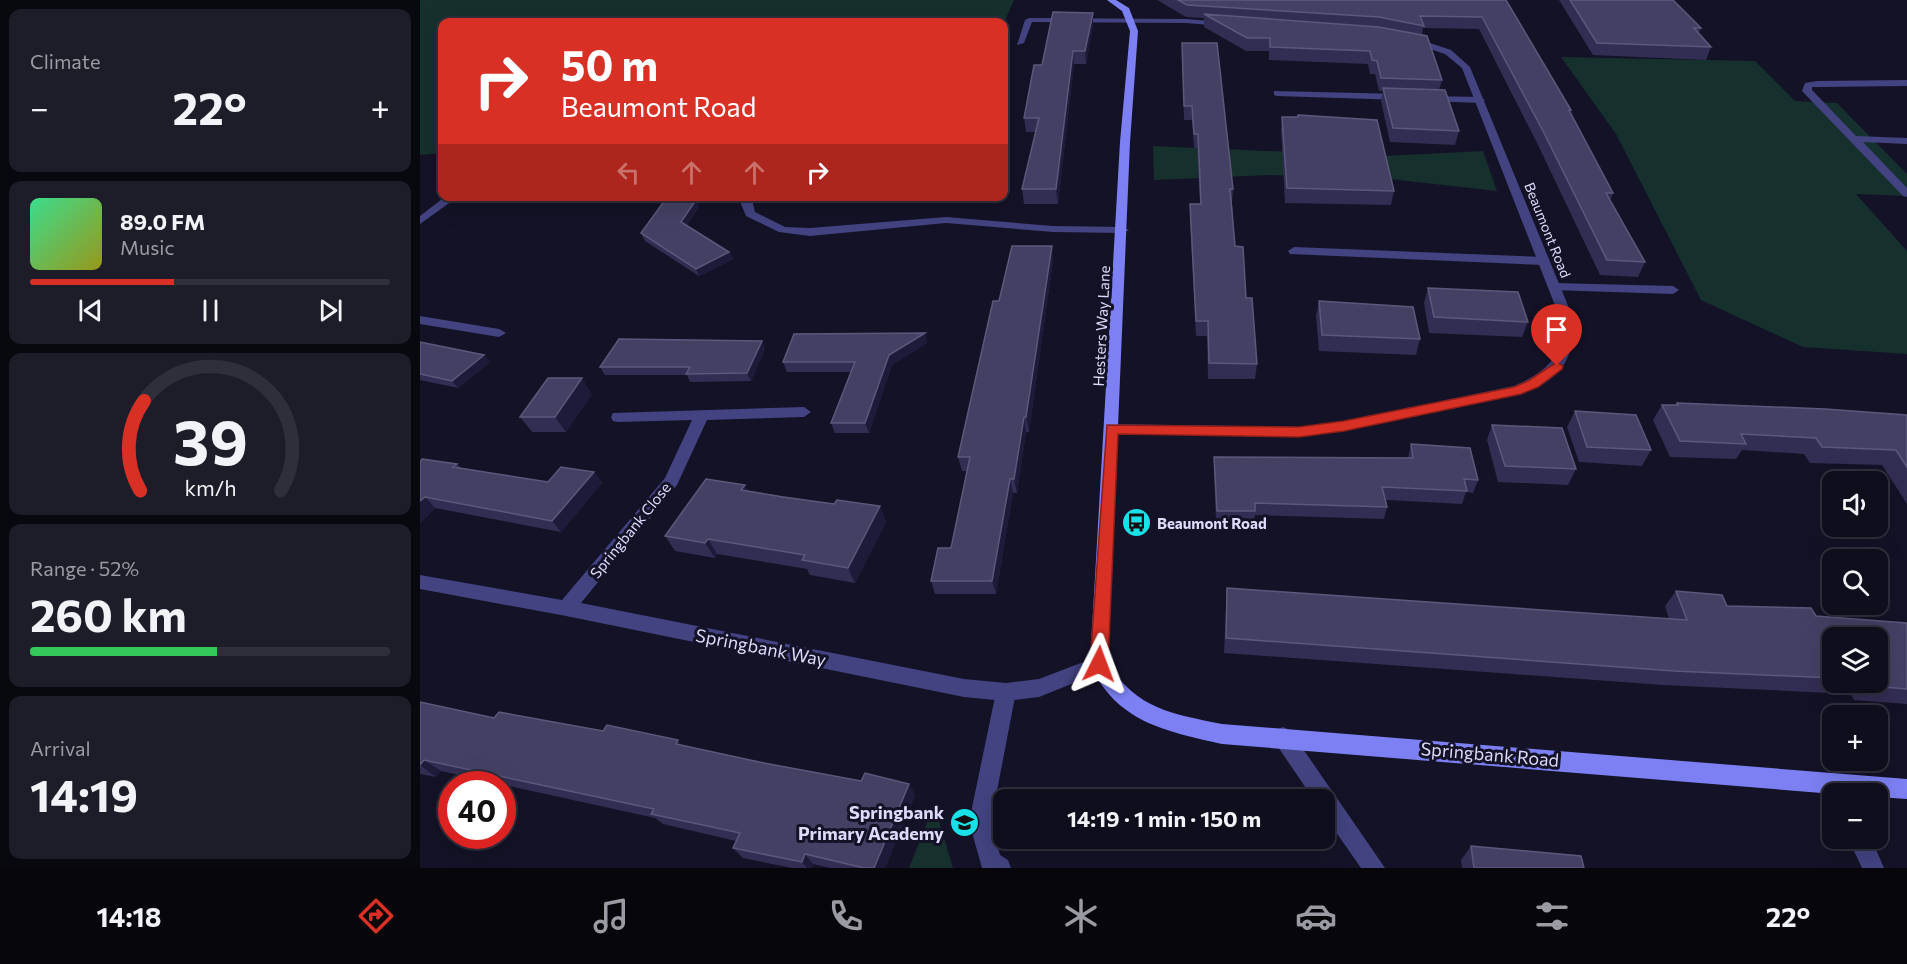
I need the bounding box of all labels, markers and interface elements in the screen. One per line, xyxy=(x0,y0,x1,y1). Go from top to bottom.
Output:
text: 50 m xyxy=(561,38,658,90)
icon: right xyxy=(462,42,540,120)
text: Climate xyxy=(30,49,100,73)
text: 22° xyxy=(173,79,247,134)
text: − xyxy=(30,86,49,127)
text: + xyxy=(371,86,390,127)
text: Beaumont Road xyxy=(561,90,756,123)
icon: left xyxy=(612,156,645,189)
icon: ahead xyxy=(675,156,708,189)
icon: ahead xyxy=(738,156,771,189)
icon: right xyxy=(801,156,834,189)
street label: Beaumont Road xyxy=(1521,180,1575,280)
text: 89.0 FM xyxy=(120,208,205,235)
text: Music xyxy=(120,235,174,259)
street label: Hesters Way Lane xyxy=(1089,265,1113,387)
icon: previous xyxy=(74,294,107,327)
icon: pause xyxy=(194,294,227,327)
icon: next xyxy=(314,294,347,327)
pin xyxy=(1531,304,1582,366)
icon: arrive xyxy=(1540,313,1573,346)
text: 39 xyxy=(173,402,247,478)
map controls xyxy=(1822,471,1888,849)
button: sound xyxy=(1822,471,1888,537)
text: km/h xyxy=(184,474,236,500)
street label: Springbank Close xyxy=(586,478,674,582)
bus stop icon: Beaumont Road xyxy=(1120,507,1152,539)
place label: Beaumont Road xyxy=(1157,514,1267,532)
button: search xyxy=(1822,549,1888,615)
text: Range · 52% xyxy=(30,556,139,580)
text: 260 km xyxy=(30,586,187,641)
street label: Springbank Way xyxy=(694,624,828,670)
button: layers xyxy=(1822,627,1888,693)
position arrow xyxy=(1067,632,1131,696)
button: + xyxy=(1822,705,1888,771)
text: Arrival xyxy=(30,736,91,760)
street label: Springbank Road xyxy=(1420,737,1560,771)
text: 14:19 xyxy=(30,766,138,821)
speed limit sign: 40 xyxy=(438,771,516,849)
button: − xyxy=(1822,783,1888,849)
place label: Springbank Primary Academy xyxy=(798,801,945,844)
text: 14:19 · 1 min · 150 m xyxy=(1067,805,1261,832)
school or university icon: Springbank Primary Academy xyxy=(949,806,981,838)
icon: directions xyxy=(355,895,397,937)
icon: music xyxy=(590,895,632,937)
icon: phone xyxy=(825,895,867,937)
icon: climate xyxy=(1060,895,1102,937)
icon: car xyxy=(1295,895,1337,937)
icon: filters xyxy=(1531,895,1573,937)
text: 14:18 xyxy=(97,900,161,933)
text: 22° xyxy=(1766,900,1810,933)

